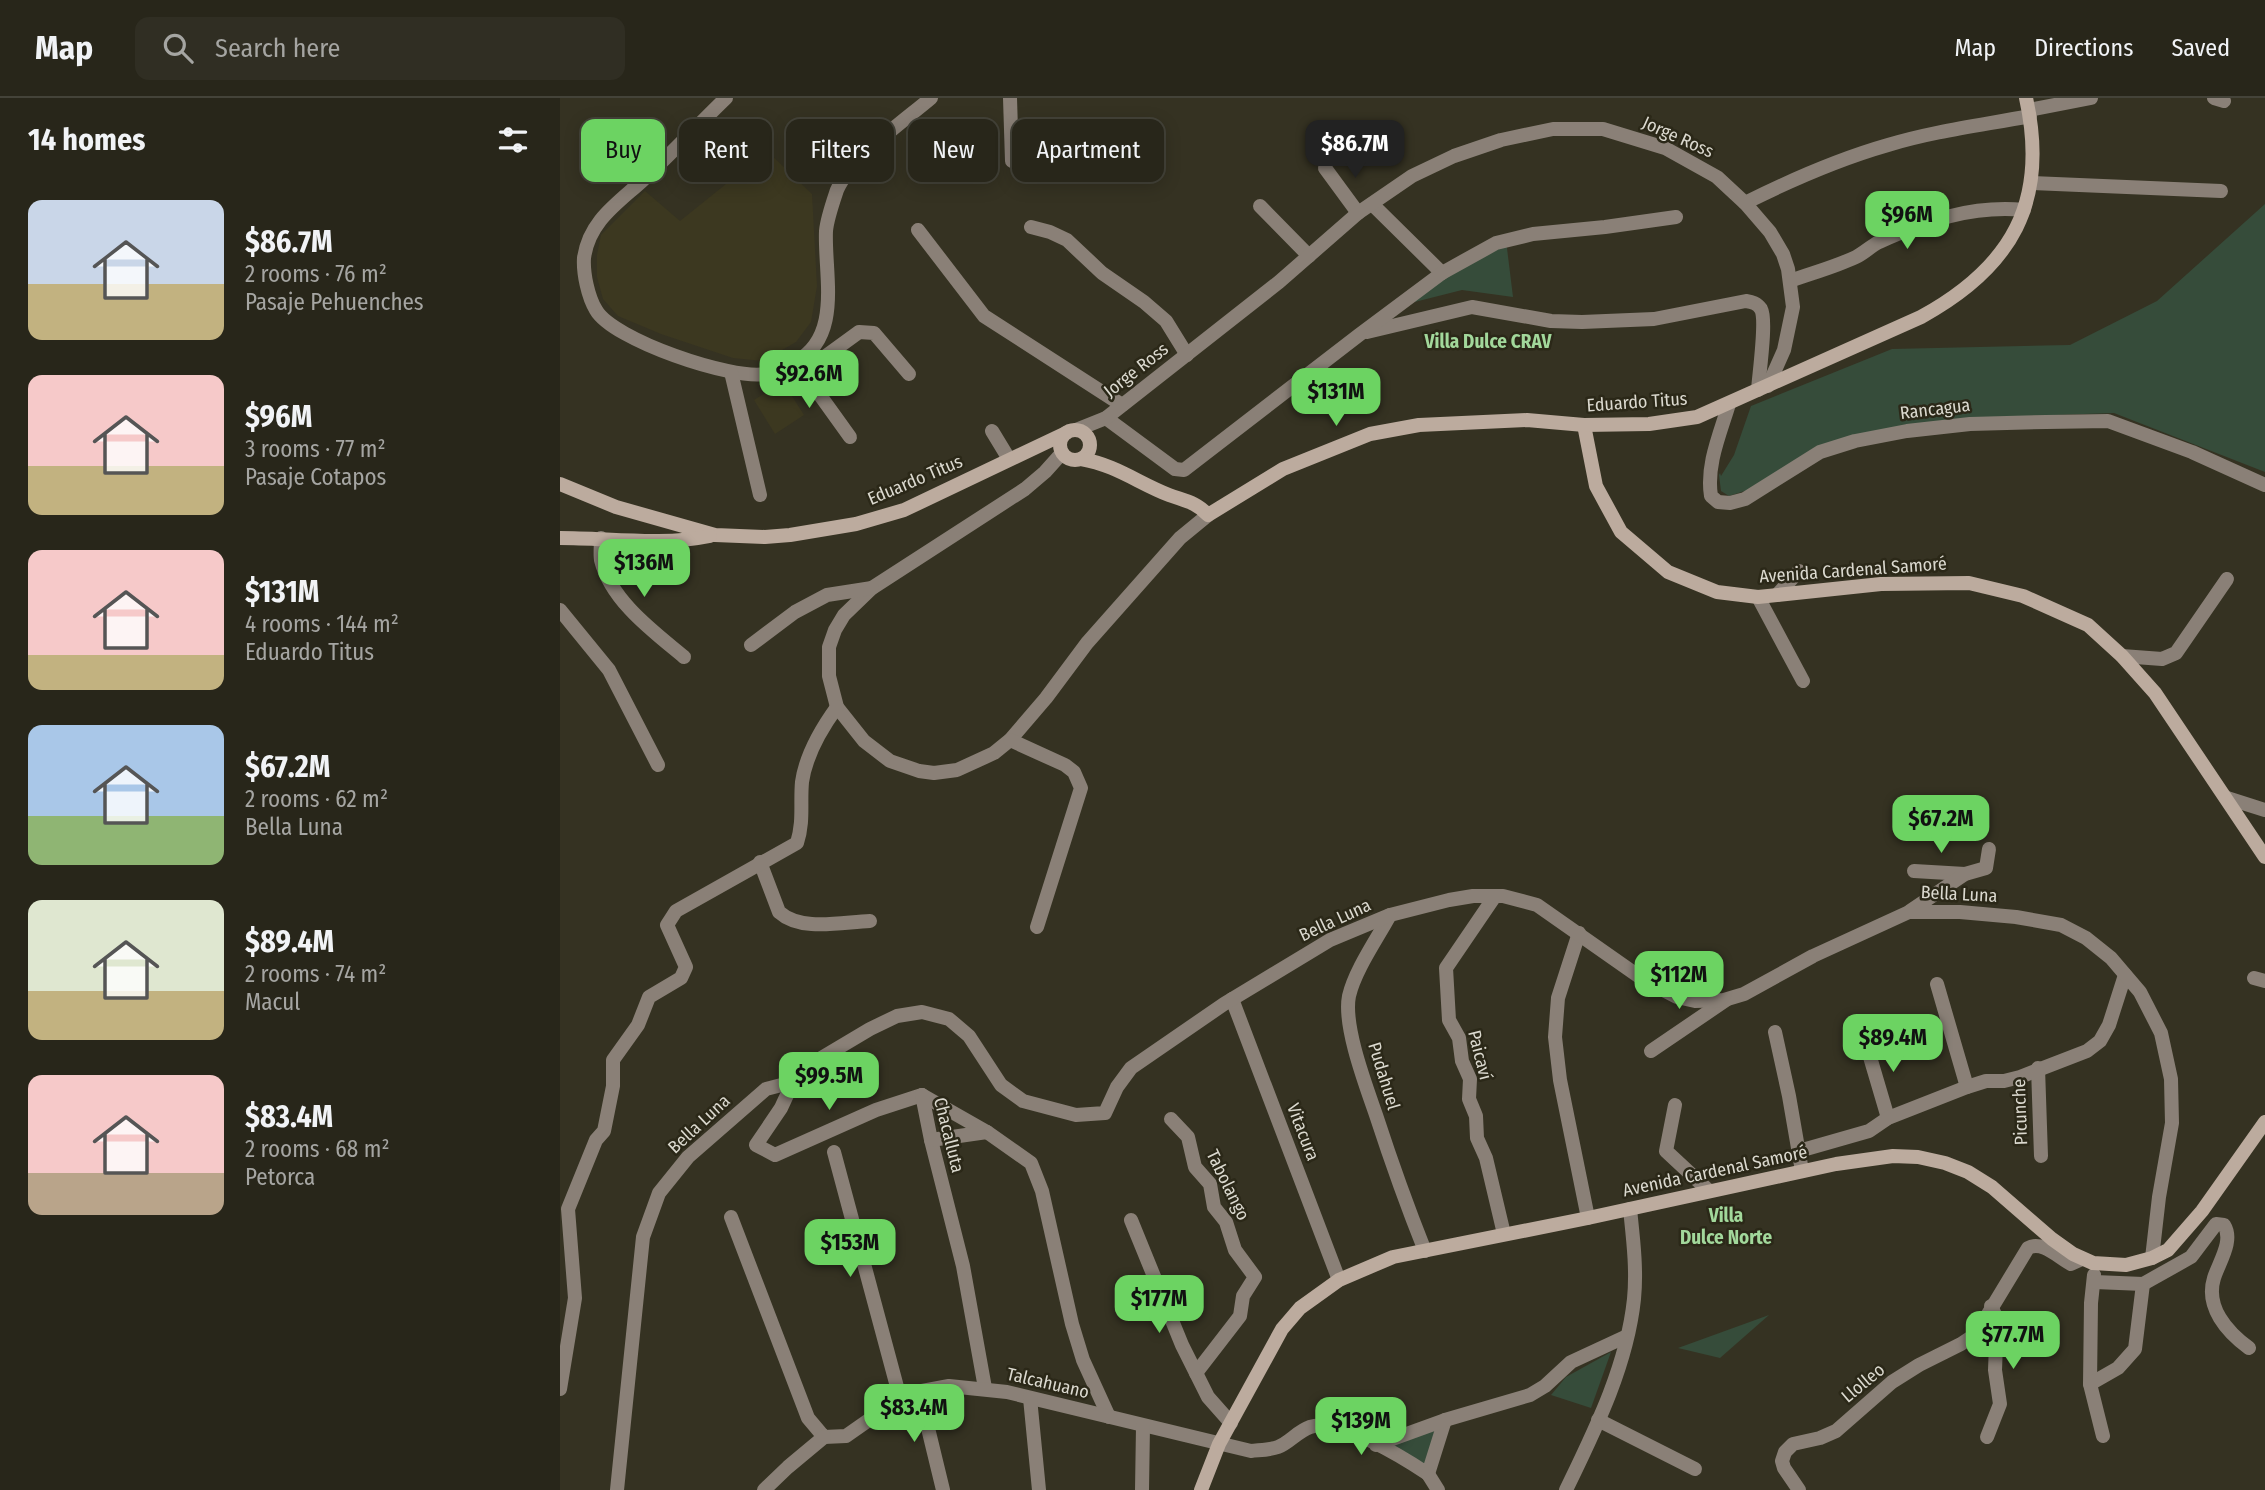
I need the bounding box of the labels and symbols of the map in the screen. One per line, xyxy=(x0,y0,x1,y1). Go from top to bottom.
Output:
street label: Jorge Ross xyxy=(1639,112,1717,163)
pin: $86.7M xyxy=(1298,120,1412,180)
pin: $96M xyxy=(1866,192,1948,251)
district label: Villa Dulce CRAV xyxy=(1424,330,1552,353)
street label: Jorge Ross xyxy=(1099,338,1173,402)
pin: $92.6M xyxy=(752,350,866,410)
pin: $131M xyxy=(1287,368,1385,428)
street label: Eduardo Titus xyxy=(1586,387,1688,416)
street label: Rancagua xyxy=(1899,394,1972,424)
street label: Eduardo Titus xyxy=(864,450,966,510)
pin: $136M xyxy=(595,540,693,599)
street label: Avenida Cardenal Samoré xyxy=(1758,552,1948,588)
pin: $67.2M xyxy=(1884,796,1998,855)
street label: Bella Luna xyxy=(1920,881,1998,907)
street label: Bella Luna xyxy=(1296,894,1375,946)
pin: $112M xyxy=(1630,951,1728,1011)
pin: $89.4M xyxy=(1836,1014,1950,1074)
street label: Paicaví xyxy=(1463,1028,1497,1083)
street label: Pudahuel xyxy=(1363,1040,1405,1113)
pin: $99.5M xyxy=(772,1052,886,1112)
street label: Picunche xyxy=(2008,1078,2032,1146)
street label: Bella Luna xyxy=(663,1090,735,1158)
street label: Chacalluta xyxy=(929,1095,969,1175)
street label: Vitacura xyxy=(1282,1100,1324,1164)
street label: Avenida Cardenal Samoré xyxy=(1621,1141,1809,1201)
street label: Tabolango xyxy=(1201,1146,1255,1224)
district label: Villa Dulce Norte xyxy=(1680,1204,1772,1249)
pin: $153M xyxy=(801,1220,899,1279)
pin: $177M xyxy=(1110,1276,1208,1335)
pin: $77.7M xyxy=(1956,1312,2070,1371)
street label: Llolleo xyxy=(1837,1359,1889,1407)
street label: Talcahuano xyxy=(1005,1363,1091,1403)
pin: $83.4M xyxy=(857,1384,971,1444)
pin: $139M xyxy=(1312,1398,1410,1457)

